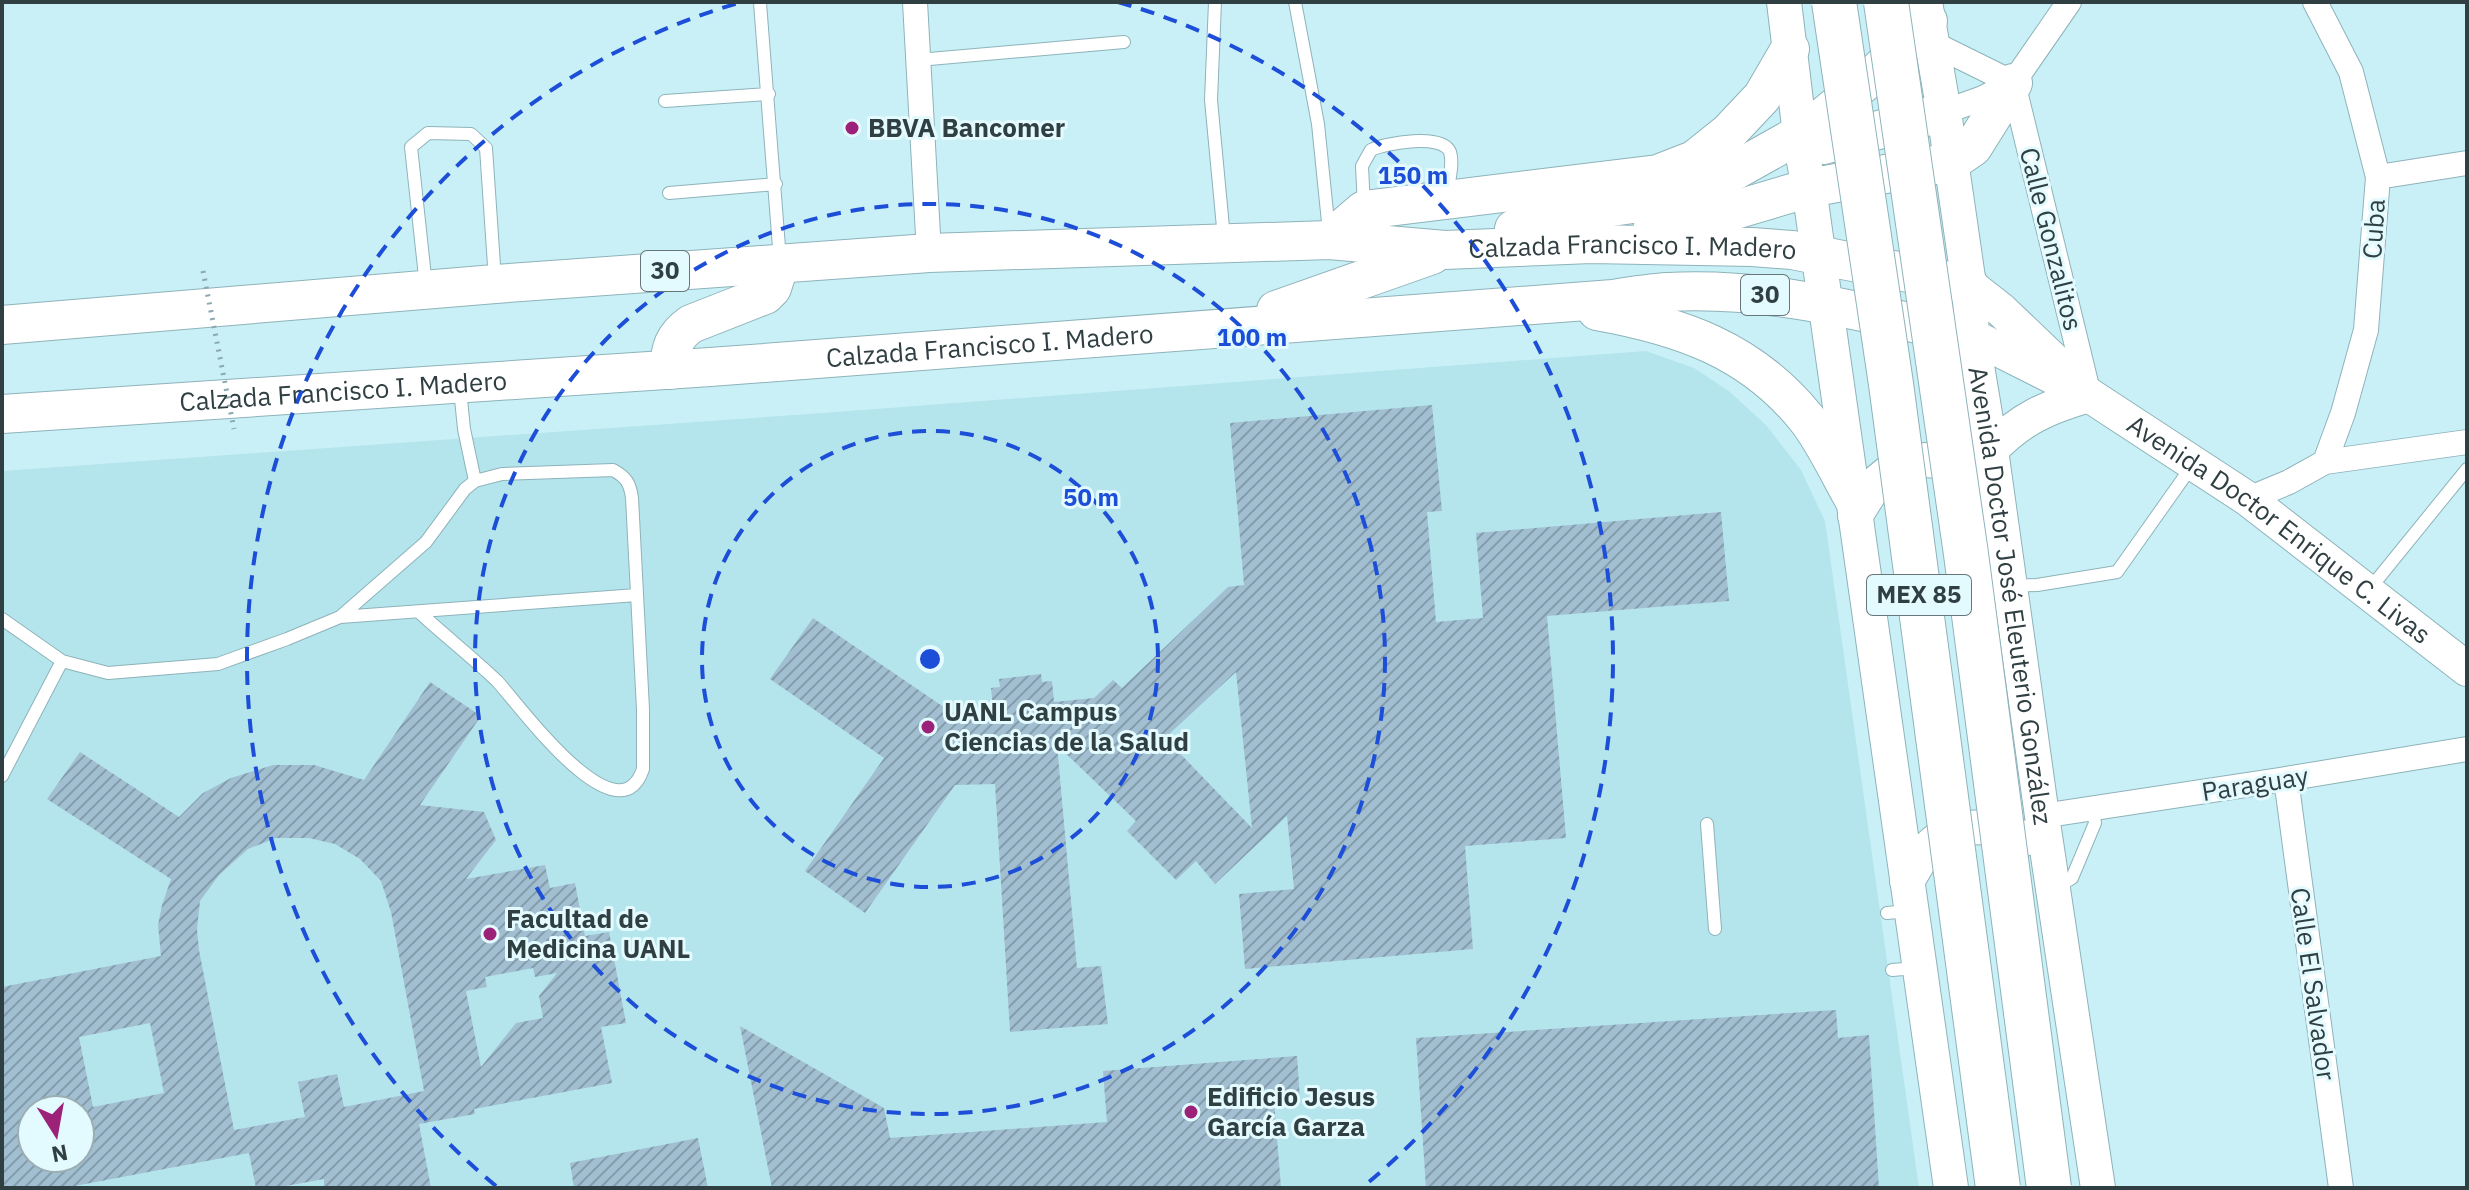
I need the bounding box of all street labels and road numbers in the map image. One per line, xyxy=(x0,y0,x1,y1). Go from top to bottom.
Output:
street label: Calle Gonzalitos xyxy=(2013,144,2091,334)
street label: Cuba xyxy=(2354,198,2392,260)
street label: Calzada Francisco I. Madero xyxy=(1468,226,1798,266)
road number: 30 xyxy=(641,251,689,291)
road number: 30 xyxy=(1741,275,1789,315)
street label: Calzada Francisco I. Madero xyxy=(825,316,1155,374)
street label: Calzada Francisco I. Madero xyxy=(178,363,508,418)
street label: Avenida Doctor José Eleuterio González xyxy=(1961,364,2061,827)
street label: Avenida Doctor Enrique C. Livas xyxy=(2121,407,2438,651)
road number: MEX 85 xyxy=(1867,575,1971,615)
street label: Paraguay xyxy=(2199,758,2311,808)
street label: Calle El Salvador xyxy=(2284,885,2344,1083)

